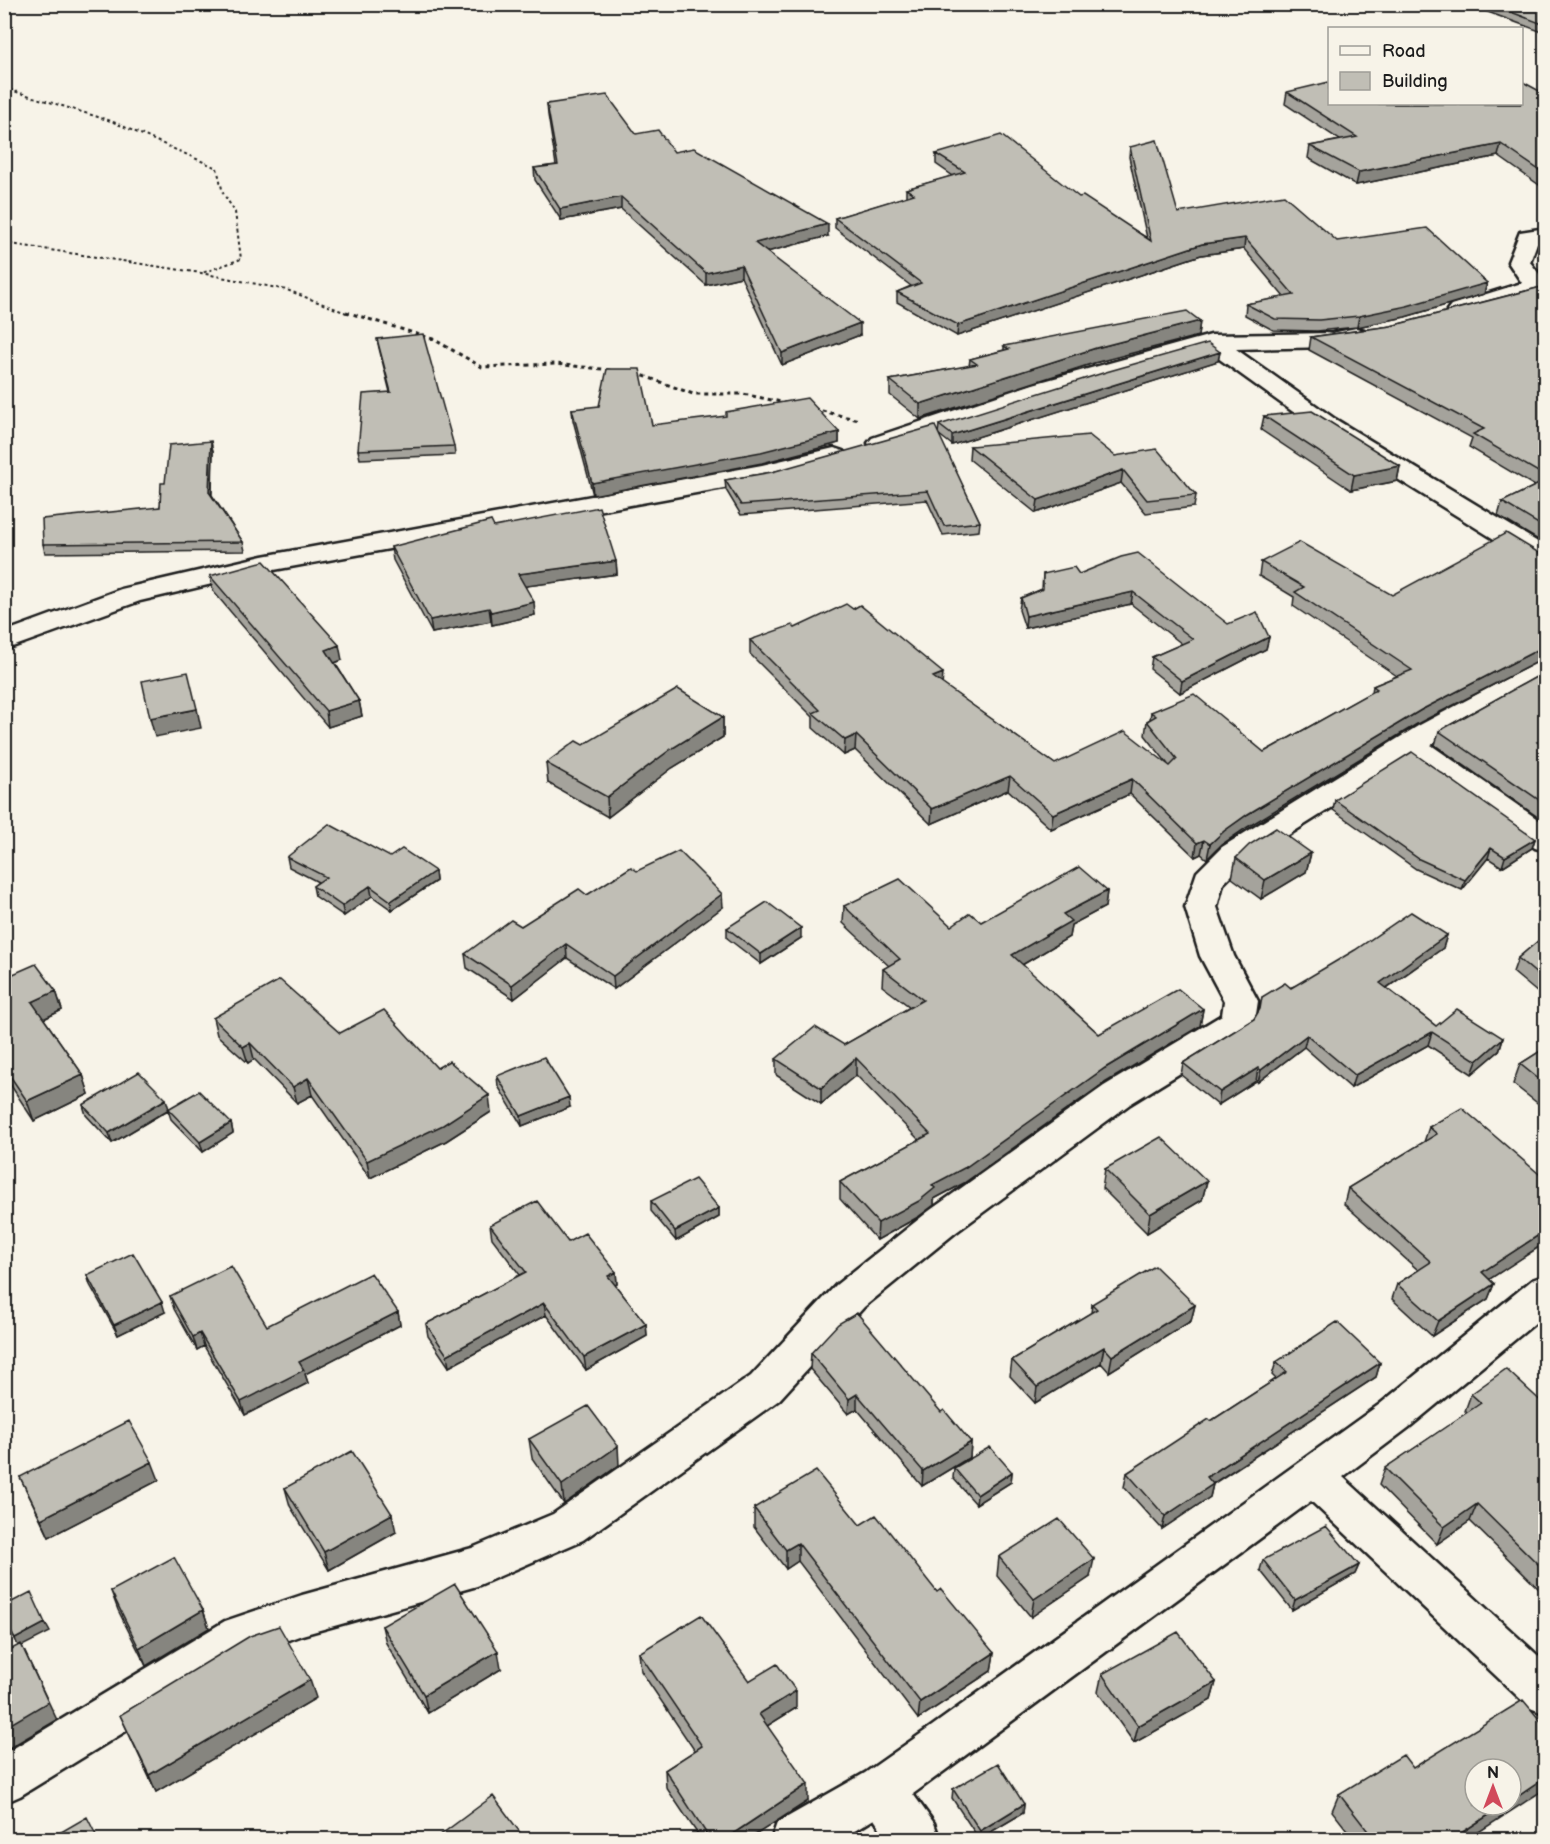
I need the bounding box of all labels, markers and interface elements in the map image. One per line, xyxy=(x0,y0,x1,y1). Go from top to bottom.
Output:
legend xyxy=(1328,27,1523,105)
text: Road xyxy=(1382,41,1426,62)
text: Building xyxy=(1382,71,1448,92)
north arrow xyxy=(1463,1757,1523,1817)
text: N xyxy=(1487,1764,1499,1783)

